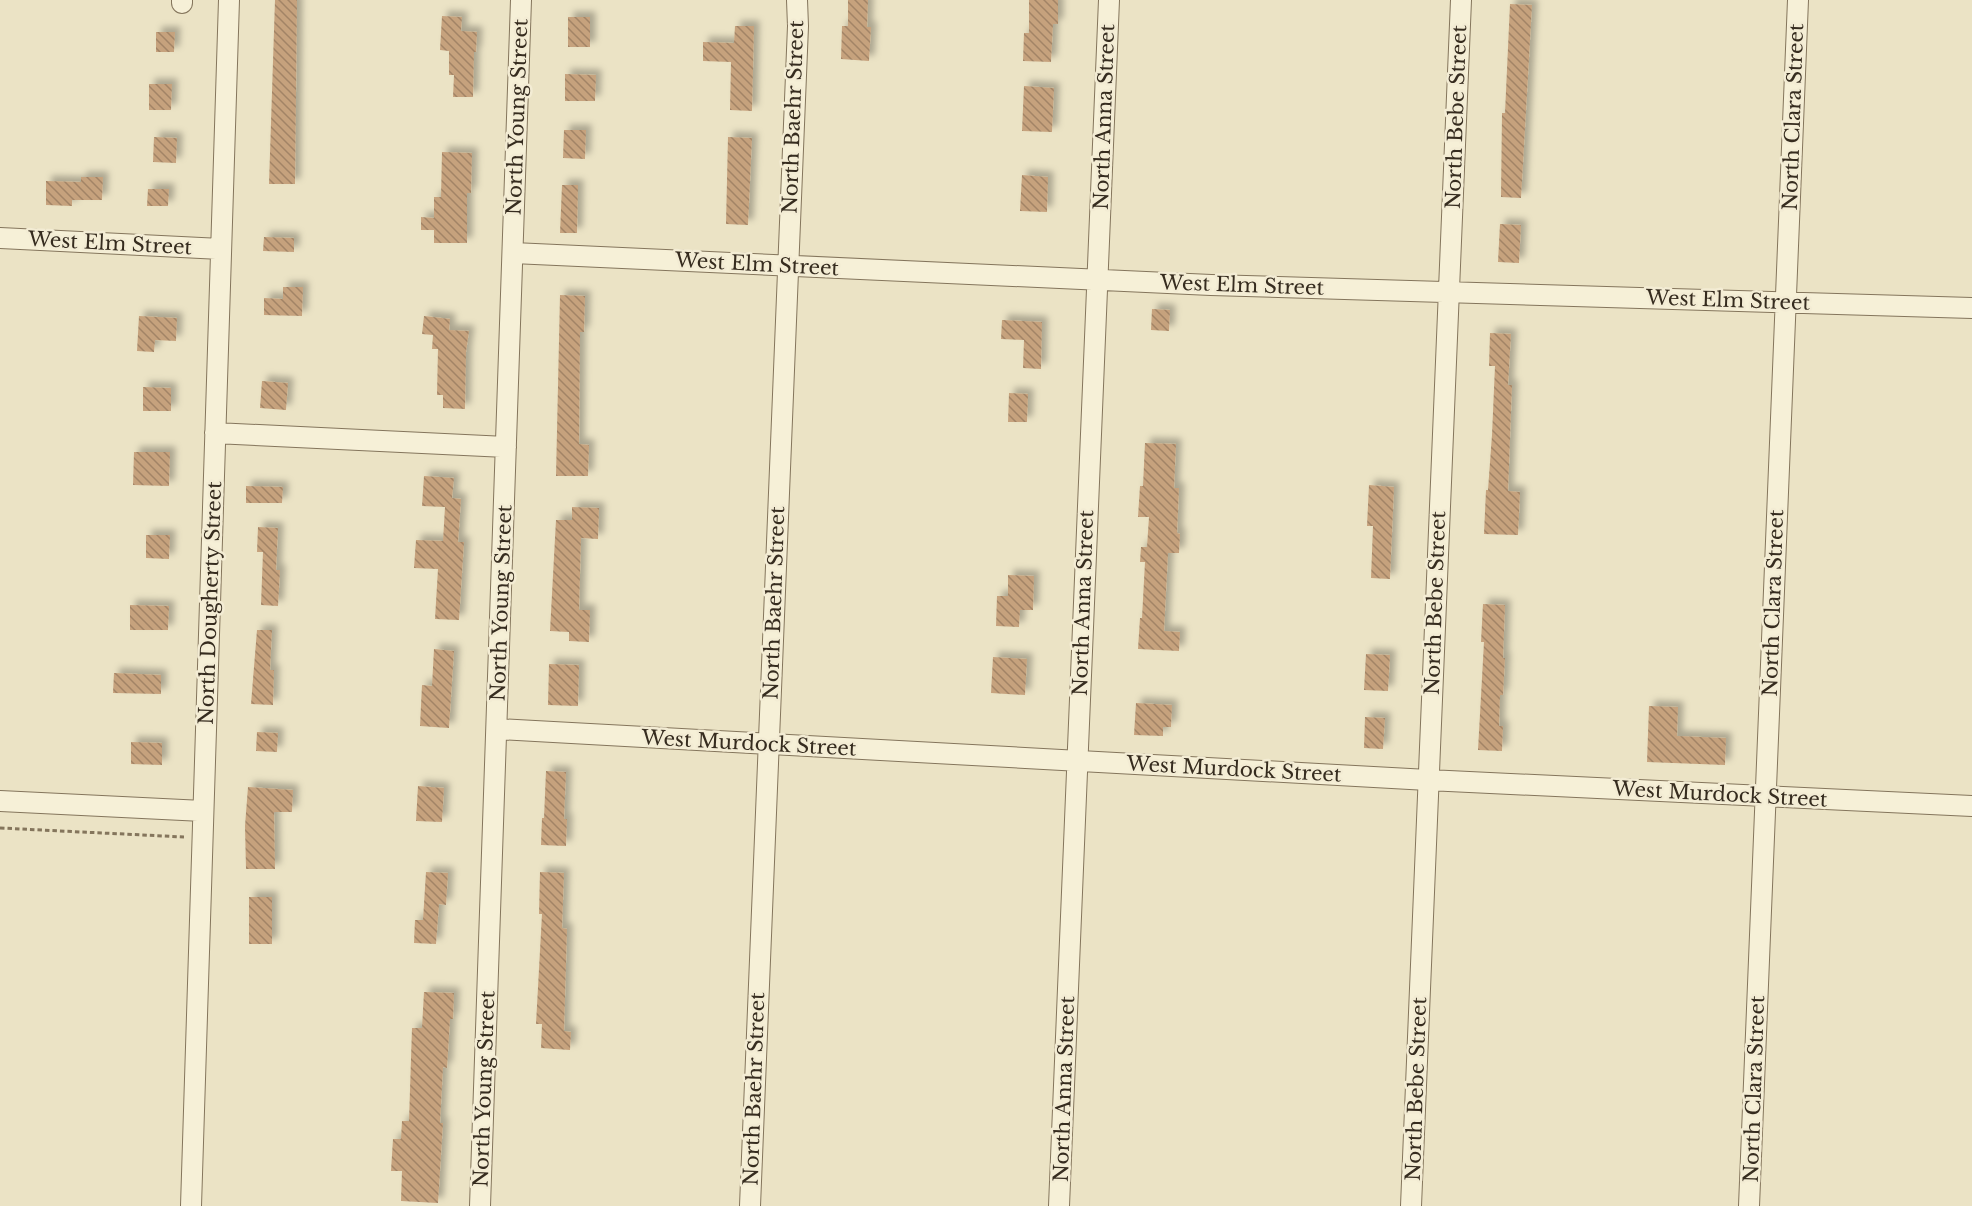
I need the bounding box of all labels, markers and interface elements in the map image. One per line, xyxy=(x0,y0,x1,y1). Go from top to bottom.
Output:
street label: North Young Street xyxy=(502,18,532,216)
street label: North Baehr Street xyxy=(778,19,808,214)
street label: North Anna Street xyxy=(1089,23,1119,210)
street label: North Clara Street xyxy=(1778,23,1808,211)
street label: North Bebe Street xyxy=(1441,24,1471,210)
street label: West Elm Street xyxy=(26,227,193,259)
street label: West Elm Street xyxy=(673,248,840,280)
street label: West Elm Street xyxy=(1159,270,1325,300)
street label: West Elm Street xyxy=(1645,285,1811,315)
street label: North Dougherty Street xyxy=(194,480,226,725)
street label: North Young Street xyxy=(486,504,516,702)
street label: North Baehr Street xyxy=(759,505,789,700)
street label: North Anna Street xyxy=(1068,509,1098,696)
street label: North Clara Street xyxy=(1758,509,1788,697)
street label: North Bebe Street xyxy=(1420,510,1450,696)
street label: West Murdock Street xyxy=(640,725,858,761)
street label: West Murdock Street xyxy=(1125,751,1343,787)
street label: West Murdock Street xyxy=(1611,776,1829,812)
street label: North Young Street xyxy=(469,990,499,1188)
street label: North Baehr Street xyxy=(739,991,769,1186)
street label: North Anna Street xyxy=(1049,995,1079,1182)
street label: North Clara Street xyxy=(1739,995,1769,1183)
street label: North Bebe Street xyxy=(1401,996,1431,1182)

